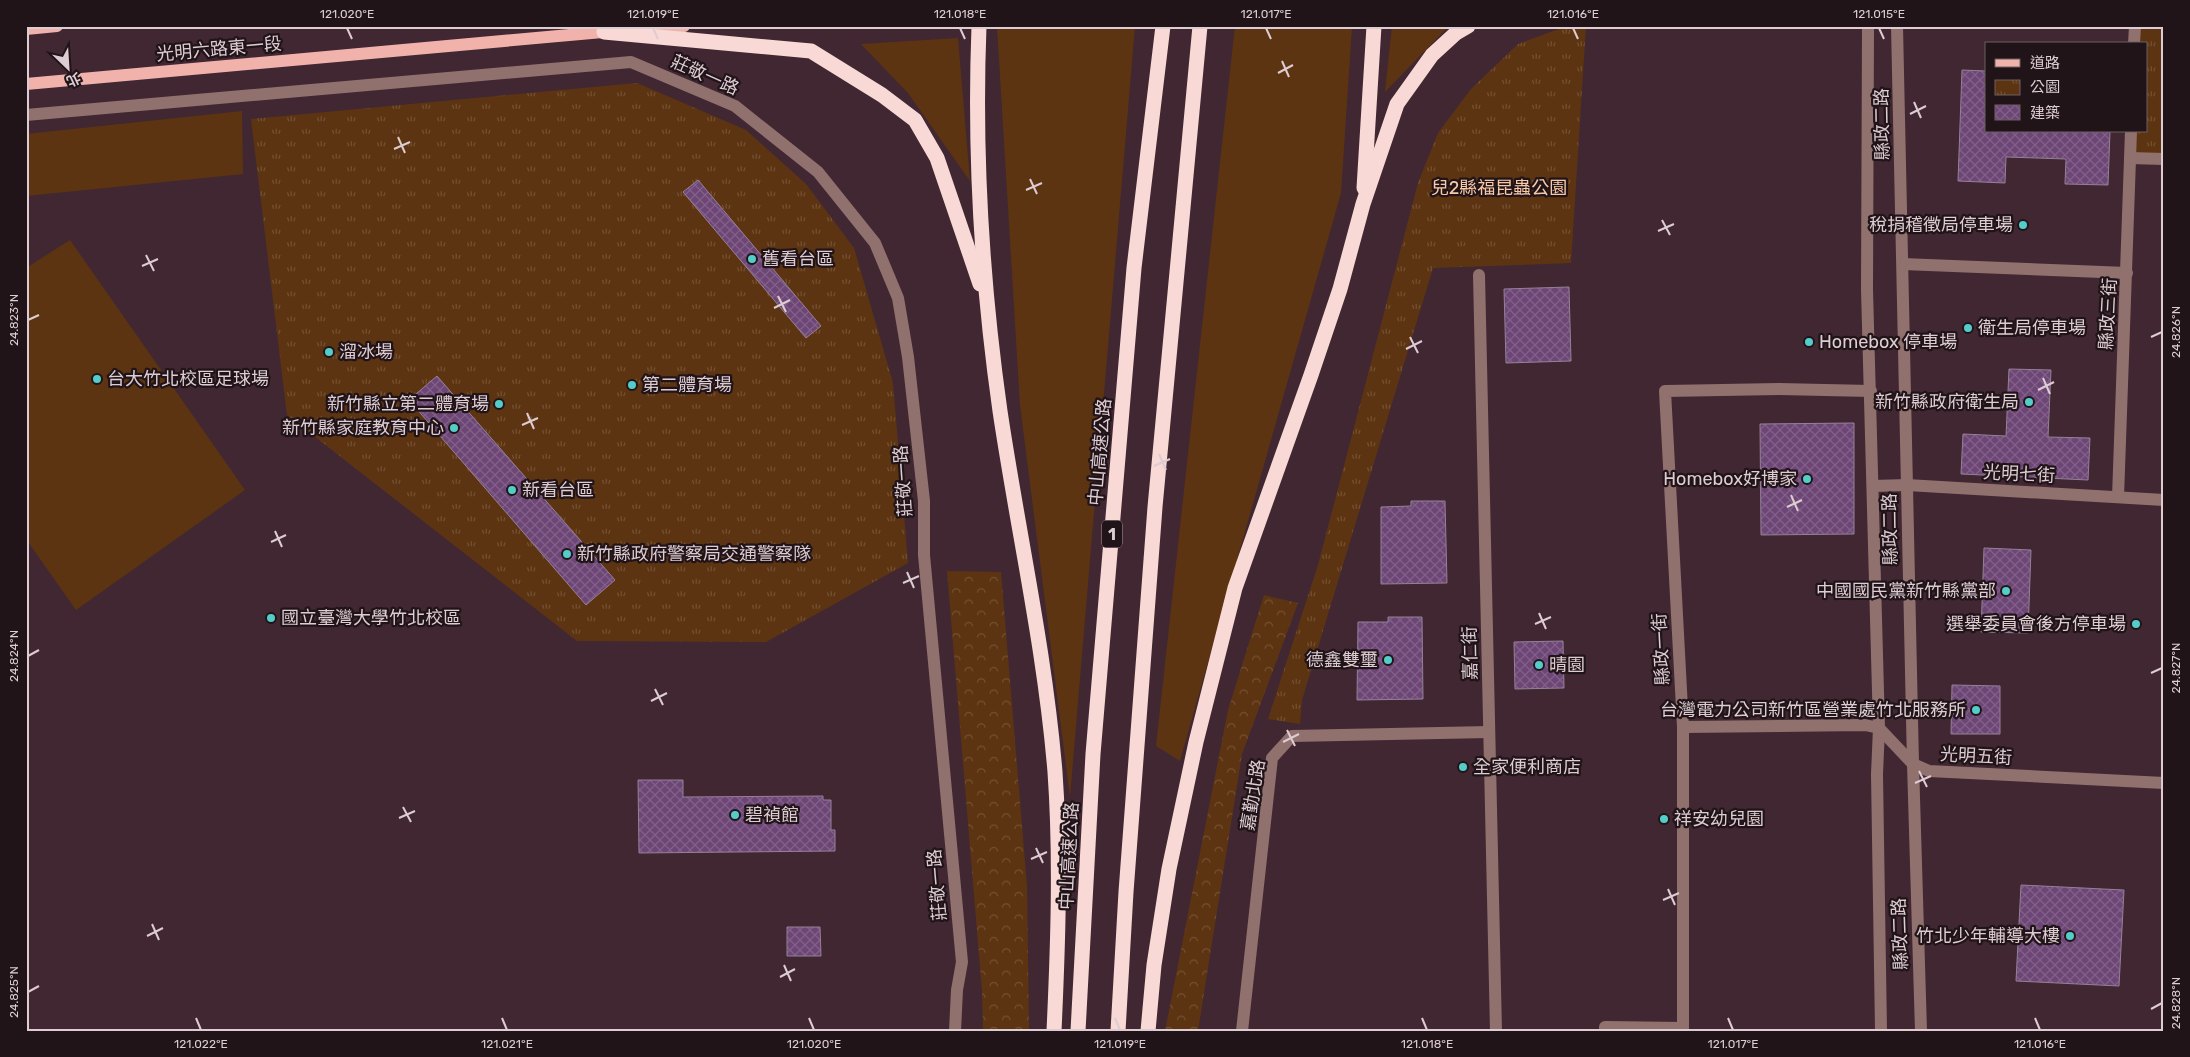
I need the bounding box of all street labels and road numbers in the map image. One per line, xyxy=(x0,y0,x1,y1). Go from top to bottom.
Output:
street label: 光明六路東一段 xyxy=(155,33,283,65)
street label: 莊敬一路 xyxy=(668,50,742,100)
street label: 縣政二路 xyxy=(1870,88,1894,160)
street label: 縣政三街 xyxy=(2095,277,2121,351)
street label: 中山高速公路 xyxy=(1084,397,1116,507)
street label: 莊敬一路 xyxy=(890,444,916,518)
street label: 光明七街 xyxy=(1982,461,2056,487)
street label: 縣政二路 xyxy=(1878,493,1902,565)
road number: 1 xyxy=(1102,520,1122,548)
street label: 縣政一街 xyxy=(1648,612,1674,686)
street label: 嘉仁街 xyxy=(1459,626,1481,680)
street label: 光明五街 xyxy=(1939,743,2013,769)
street label: 嘉勤北路 xyxy=(1237,758,1269,832)
street label: 中山高速公路 xyxy=(1055,801,1083,911)
street label: 莊敬一路 xyxy=(923,848,951,922)
street label: 縣政二路 xyxy=(1888,898,1912,970)

